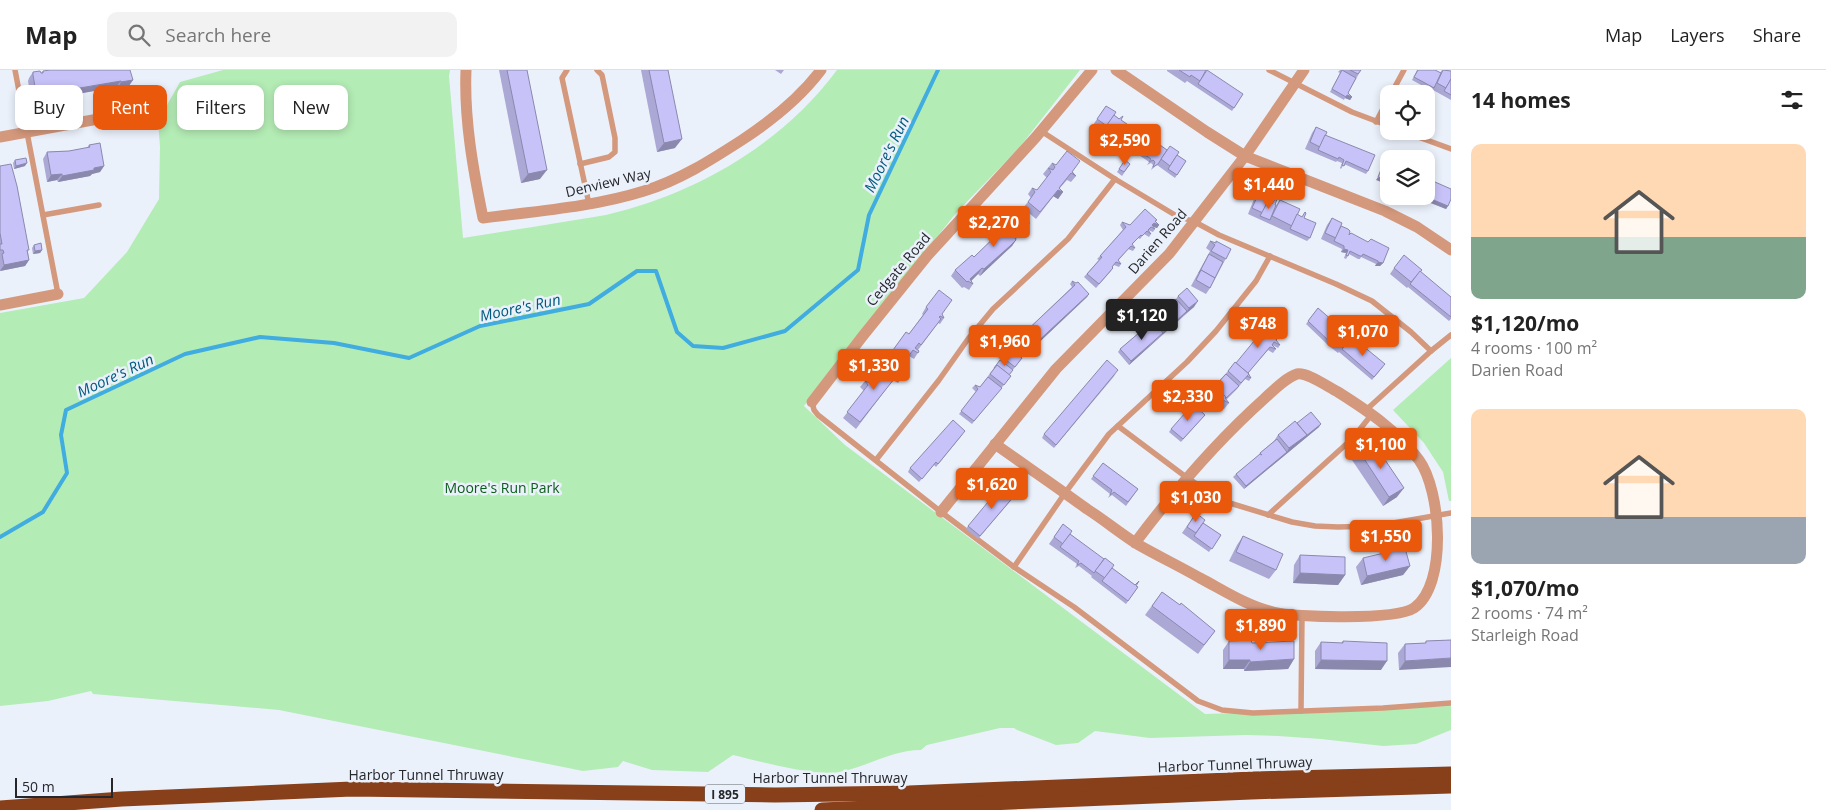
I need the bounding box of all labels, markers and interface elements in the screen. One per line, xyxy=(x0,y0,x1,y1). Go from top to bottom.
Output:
search box xyxy=(107,12,457,57)
text: Map xyxy=(25,18,77,51)
icon: search xyxy=(125,21,153,49)
text: Search here xyxy=(165,22,271,48)
text: Map xyxy=(1605,23,1642,47)
text: Layers xyxy=(1670,23,1725,47)
text: Share xyxy=(1753,23,1801,47)
chip: Buy xyxy=(15,85,83,130)
chip: Rent xyxy=(93,85,167,130)
chip: Filters xyxy=(177,85,264,130)
chip: New xyxy=(274,85,348,130)
map controls xyxy=(1380,85,1435,205)
button: locate xyxy=(1380,85,1435,140)
text: 14 homes xyxy=(1471,86,1571,114)
icon: filters xyxy=(1778,86,1806,114)
water label: Moore's Run xyxy=(859,113,913,195)
pin: $2,590 xyxy=(1084,124,1166,166)
text: $2,590 xyxy=(1100,129,1150,151)
button: layers xyxy=(1380,150,1435,205)
street label: Denview Way xyxy=(563,163,654,201)
pin: $1,440 xyxy=(1228,168,1310,210)
text: $1,440 xyxy=(1244,173,1294,195)
icon: home xyxy=(1594,177,1684,267)
street label: Darien Road xyxy=(1123,204,1191,278)
pin: $2,270 xyxy=(953,206,1035,248)
text: $2,270 xyxy=(969,211,1019,233)
street label: Cedgate Road xyxy=(862,228,934,310)
water label: Moore's Run xyxy=(478,289,562,325)
pin: $1,120 xyxy=(1101,298,1183,341)
text: $1,120 xyxy=(1117,304,1167,326)
pin: $748 xyxy=(1228,306,1288,349)
text: $1,120/mo xyxy=(1471,309,1579,337)
text: $748 xyxy=(1240,312,1276,334)
pin: $1,070 xyxy=(1322,314,1404,357)
text: $1,070 xyxy=(1338,320,1388,342)
pin: $1,960 xyxy=(964,324,1046,367)
text: $1,960 xyxy=(980,330,1030,352)
text: 4 rooms · 100 m² xyxy=(1471,337,1597,359)
pin: $1,330 xyxy=(833,348,915,391)
water label: Moore's Run xyxy=(73,349,157,401)
text: $1,330 xyxy=(849,354,899,376)
text: Darien Road xyxy=(1471,359,1563,381)
pin: $2,330 xyxy=(1147,380,1229,422)
text: $2,330 xyxy=(1163,385,1213,407)
pin: $1,100 xyxy=(1340,428,1422,470)
text: $1,100 xyxy=(1356,433,1406,455)
icon: home xyxy=(1594,442,1684,532)
pin: $1,620 xyxy=(951,468,1033,510)
text: $1,620 xyxy=(967,473,1017,495)
park label: Moore's Run Park xyxy=(444,478,560,497)
pin: $1,030 xyxy=(1155,480,1237,523)
text: $1,030 xyxy=(1171,486,1221,508)
pin: $1,550 xyxy=(1345,520,1427,562)
text: $1,550 xyxy=(1361,525,1411,547)
text: $1,070/mo xyxy=(1471,574,1579,602)
text: 2 rooms · 74 m² xyxy=(1471,602,1588,624)
pin: $1,890 xyxy=(1220,608,1302,651)
text: $1,890 xyxy=(1236,614,1286,636)
text: Starleigh Road xyxy=(1471,624,1579,646)
street label: Harbor Tunnel Thruway xyxy=(1157,752,1314,776)
street label: Harbor Tunnel Thruway xyxy=(349,765,504,784)
street label: Harbor Tunnel Thruway xyxy=(753,768,908,787)
scale bar xyxy=(15,775,112,798)
text: 50 m xyxy=(22,777,55,796)
road number: I 895 xyxy=(705,784,745,804)

